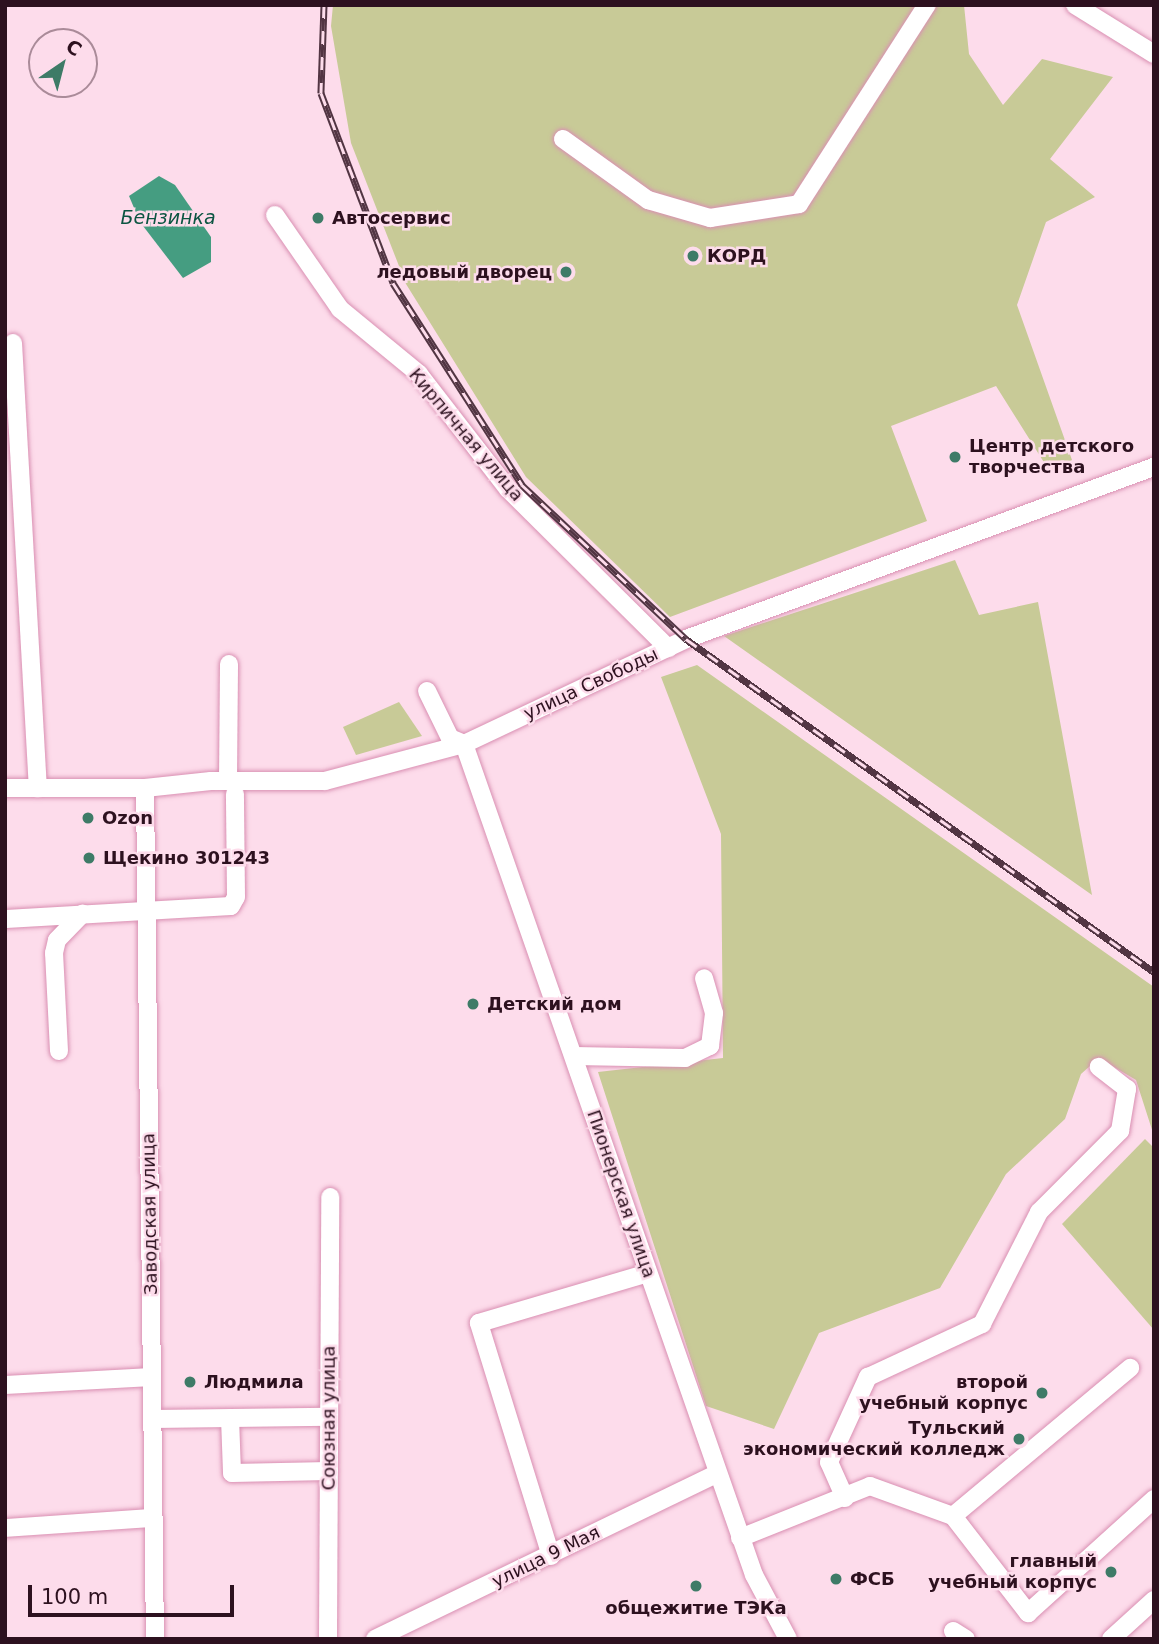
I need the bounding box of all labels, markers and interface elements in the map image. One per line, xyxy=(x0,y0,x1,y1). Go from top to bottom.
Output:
north arrow xyxy=(28,28,98,98)
text: С xyxy=(62,34,86,60)
water label: Бензинка xyxy=(120,207,216,229)
place label: Автосервис xyxy=(332,207,451,229)
marker: Автосервис xyxy=(310,210,326,226)
place label: КОРД xyxy=(707,245,766,267)
marker: КОРД xyxy=(685,248,701,264)
place label: ледовый дворец xyxy=(376,261,552,283)
marker: ледовый дворец xyxy=(558,264,574,280)
street label: Кирпичная улица xyxy=(404,364,528,506)
place label: Центр детского творчества xyxy=(969,436,1134,478)
marker: Центр детского творчества xyxy=(947,449,963,465)
street label: улица Свободы xyxy=(520,643,662,725)
place label: Ozon xyxy=(102,807,153,829)
marker: Ozon xyxy=(80,810,96,826)
place label: Щекино 301243 xyxy=(103,847,270,869)
marker: Щекино 301243 xyxy=(81,850,97,866)
place label: Детский дом xyxy=(487,993,622,1015)
marker: Детский дом xyxy=(465,996,481,1012)
street label: Пионерская улица xyxy=(582,1107,660,1281)
street label: Заводская улица xyxy=(138,1133,162,1295)
street label: Союзная улица xyxy=(318,1346,340,1490)
place label: Людмила xyxy=(204,1371,304,1393)
place label: второй учебный корпус xyxy=(859,1372,1028,1414)
marker: Людмила xyxy=(182,1374,198,1390)
marker: второй учебный корпус xyxy=(1034,1385,1050,1401)
place label: Тульский экономический колледж xyxy=(743,1418,1005,1460)
marker: Тульский экономический колледж xyxy=(1011,1431,1027,1447)
street label: улица 9 Мая xyxy=(488,1522,604,1592)
place label: главный учебный корпус xyxy=(928,1551,1097,1594)
marker: главный учебный корпус xyxy=(1103,1564,1119,1580)
place label: ФСБ xyxy=(850,1568,895,1590)
scale bar xyxy=(32,1570,238,1614)
marker: ФСБ xyxy=(828,1571,844,1587)
marker: общежитие ТЭКа xyxy=(688,1578,704,1594)
text: 100 m xyxy=(41,1585,108,1609)
place label: общежитие ТЭКа xyxy=(605,1597,787,1619)

